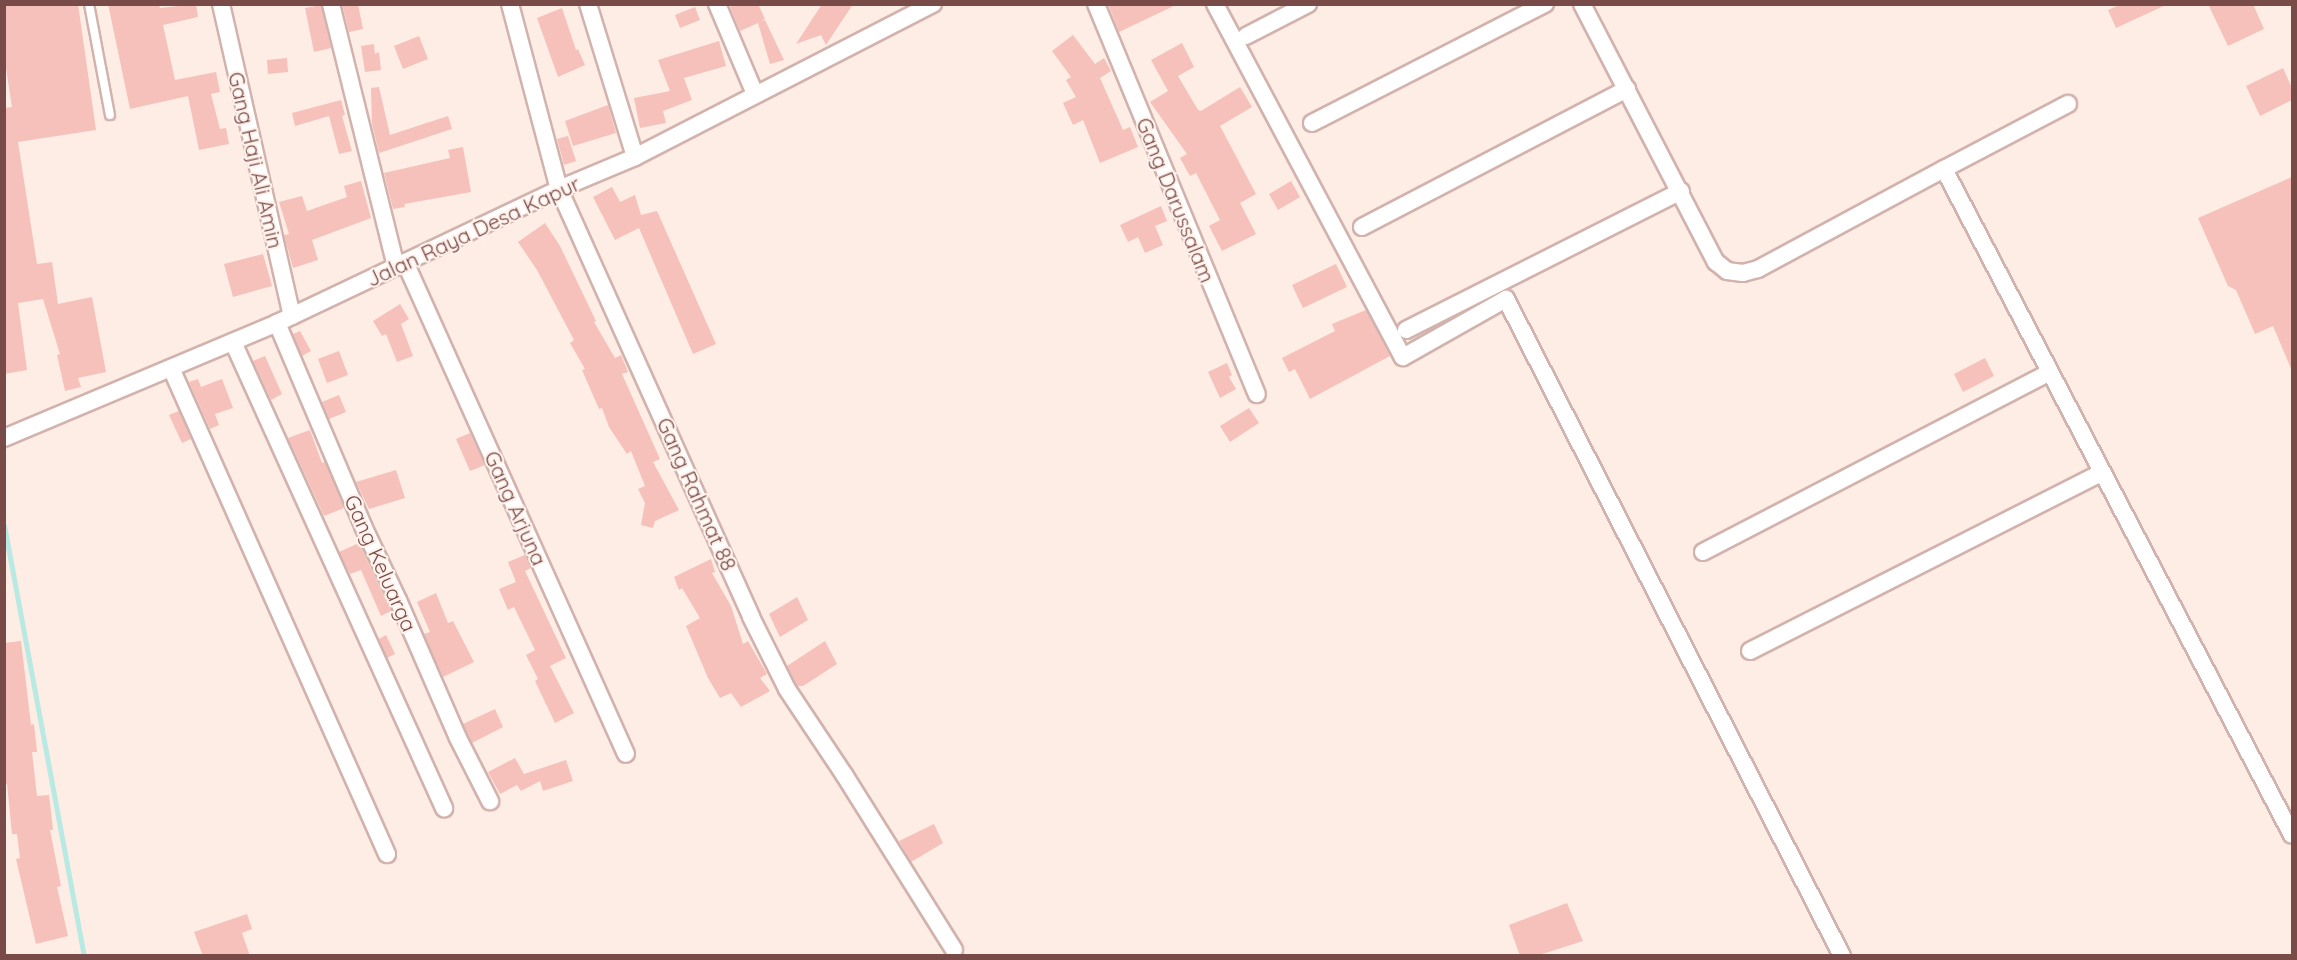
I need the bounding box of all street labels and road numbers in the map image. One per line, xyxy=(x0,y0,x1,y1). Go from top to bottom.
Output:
street label: Gang Haji Ali Amin xyxy=(223,69,289,251)
street label: Gang Darussalam xyxy=(1131,114,1221,286)
street label: Jalan Raya Desa Kapur xyxy=(362,170,584,292)
street label: Gang Rahmat 88 xyxy=(652,414,742,574)
street label: Gang Arjuna xyxy=(480,447,552,569)
street label: Gang Keluarga xyxy=(340,491,422,635)

